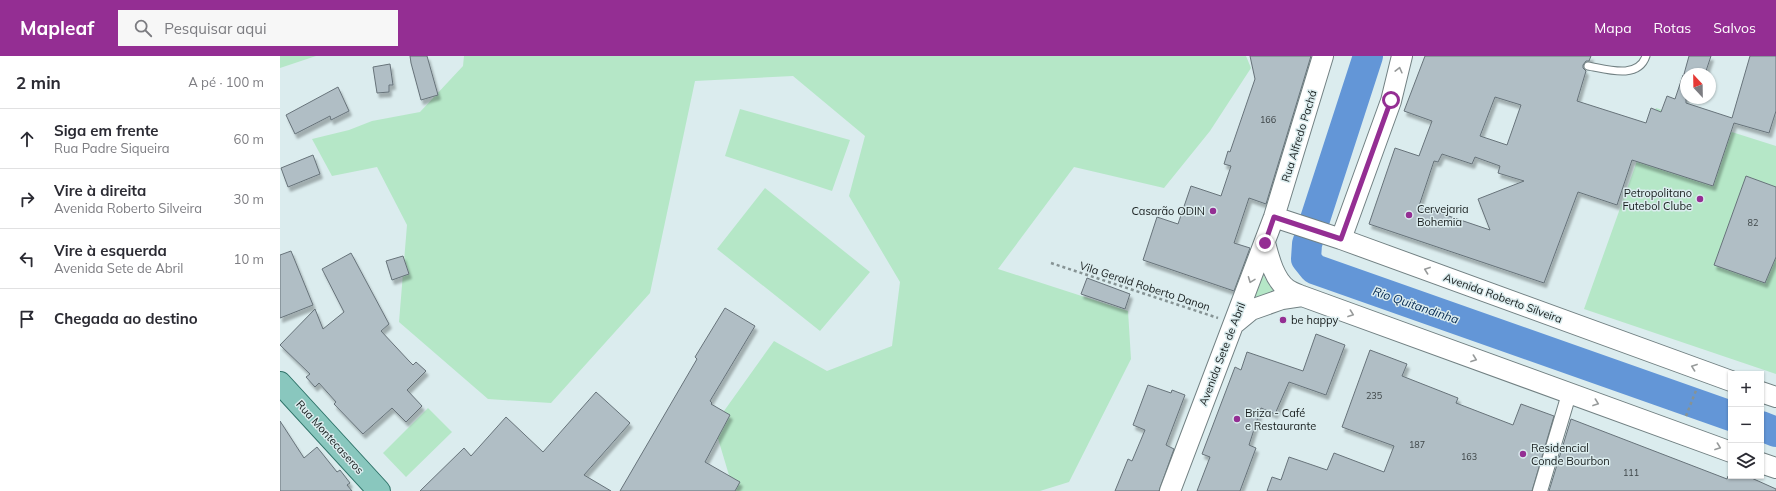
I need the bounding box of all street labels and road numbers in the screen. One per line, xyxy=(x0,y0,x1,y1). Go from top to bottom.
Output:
street label: Rua Alfredo Pachá xyxy=(1278,88,1320,184)
street label: Vila Gerald Roberto Danon xyxy=(1078,258,1212,314)
street label: Avenida Roberto Silveira xyxy=(1442,270,1564,326)
street label: Avenida Sete de Abril xyxy=(1196,300,1248,408)
street label: Rua Montecaseros xyxy=(293,397,367,477)

